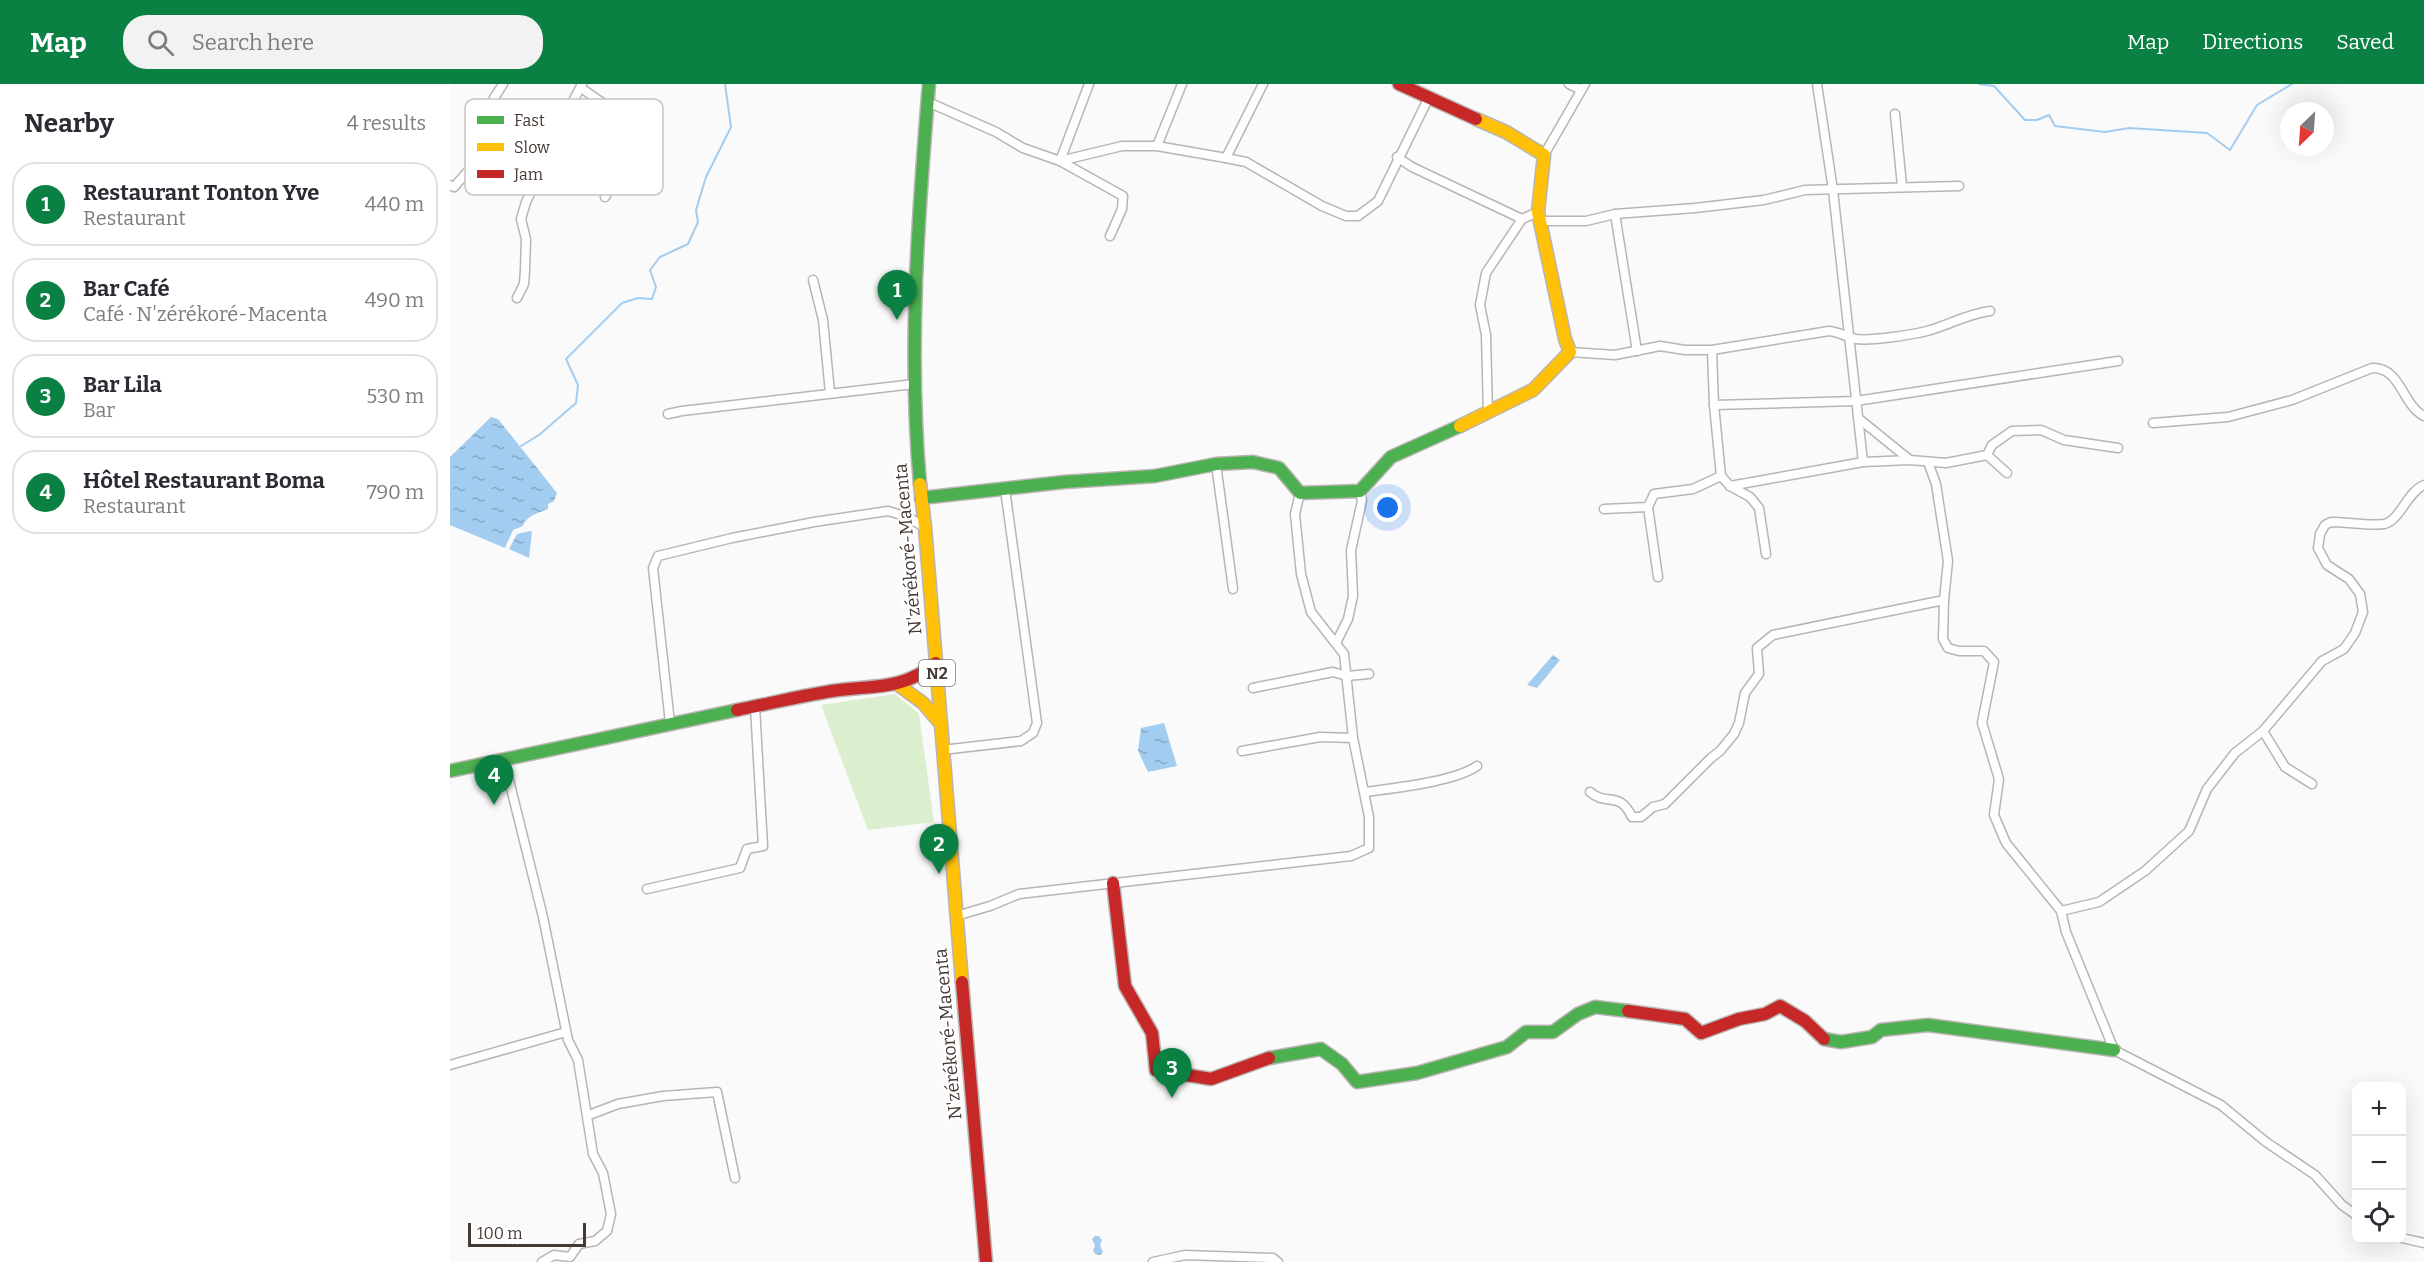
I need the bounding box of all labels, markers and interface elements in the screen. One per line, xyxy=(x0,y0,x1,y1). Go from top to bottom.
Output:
search box xyxy=(123,15,543,69)
text: Map xyxy=(30,26,87,59)
icon: search xyxy=(144,26,177,59)
text: Search here xyxy=(192,29,314,56)
text: Map xyxy=(2127,29,2169,55)
text: Directions xyxy=(2202,29,2303,55)
text: Saved xyxy=(2336,29,2394,55)
legend xyxy=(465,99,663,195)
north arrow xyxy=(2280,102,2334,156)
text: Nearby xyxy=(24,108,114,139)
text: 4 results xyxy=(347,111,426,135)
text: Fast xyxy=(514,111,545,130)
text: Slow xyxy=(514,138,550,157)
text: Jam xyxy=(513,165,543,184)
text: Restaurant Tonton Yve xyxy=(83,179,319,206)
text: 1 xyxy=(41,192,50,216)
text: 440 m xyxy=(365,192,424,216)
text: Restaurant xyxy=(83,206,186,230)
pin: 1 xyxy=(878,270,916,320)
text: Bar Café xyxy=(83,275,170,302)
text: 2 xyxy=(40,288,51,312)
text: 490 m xyxy=(365,288,424,312)
text: Café · N'zérékoré-Macenta xyxy=(83,302,327,326)
text: Bar Lila xyxy=(83,371,162,398)
text: 3 xyxy=(40,384,51,408)
text: 530 m xyxy=(366,384,424,408)
text: Bar xyxy=(83,398,115,422)
street label: N'zérékoré-Macenta xyxy=(890,462,926,636)
text: Hôtel Restaurant Boma xyxy=(83,467,325,494)
text: 4 xyxy=(39,480,52,504)
text: 790 m xyxy=(367,480,424,504)
your location xyxy=(1373,493,1402,522)
text: Restaurant xyxy=(83,494,186,518)
road number: N2 xyxy=(919,660,955,686)
pin: 4 xyxy=(474,756,513,805)
pin: 2 xyxy=(920,824,958,874)
street label: N'zérékoré-Macenta xyxy=(930,947,966,1121)
pin: 3 xyxy=(1152,1048,1192,1098)
map controls xyxy=(2352,1082,2406,1244)
button: + xyxy=(2352,1082,2406,1136)
button: − xyxy=(2352,1136,2406,1190)
button: locate xyxy=(2352,1190,2406,1244)
scale bar xyxy=(468,1220,586,1248)
text: 100 m xyxy=(477,1224,522,1243)

